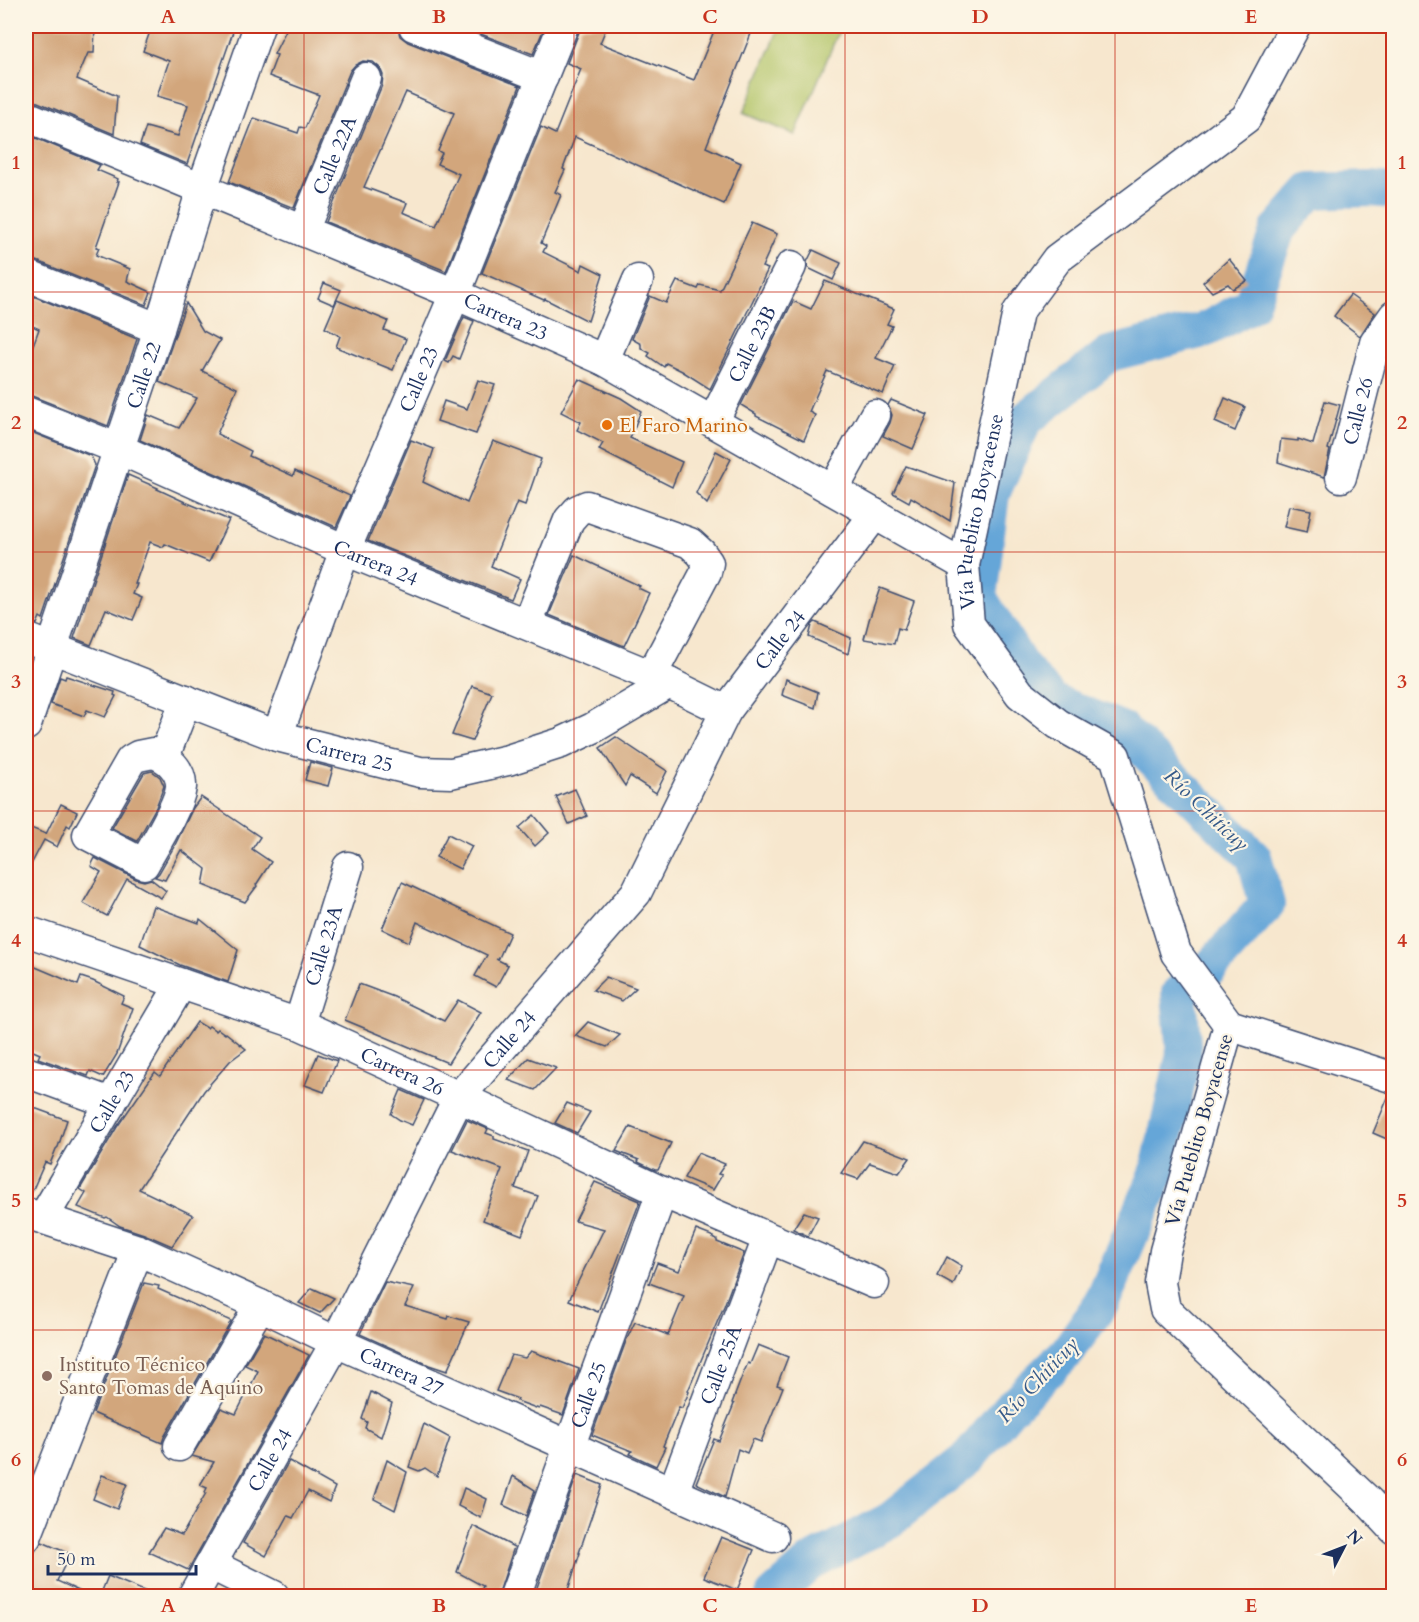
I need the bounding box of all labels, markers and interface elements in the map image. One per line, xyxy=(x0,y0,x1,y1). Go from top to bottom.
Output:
text: A xyxy=(160,3,176,30)
text: B xyxy=(432,3,446,30)
text: C xyxy=(702,3,718,30)
text: D xyxy=(971,3,989,30)
text: E xyxy=(1245,3,1257,30)
street label: Calle 22A xyxy=(306,111,363,199)
text: 1 xyxy=(11,149,21,176)
text: 1 xyxy=(1397,149,1407,176)
street label: Carrera 23 xyxy=(459,286,552,347)
street label: Calle 23B xyxy=(721,301,782,387)
street label: Calle 22 xyxy=(120,338,167,412)
street label: Calle 23 xyxy=(392,342,444,416)
street label: Calle 26 xyxy=(1336,374,1379,448)
text: 2 xyxy=(11,409,21,436)
text: 2 xyxy=(1397,409,1407,436)
street label: Vía Pueblito Boyacense xyxy=(950,411,1009,611)
place label: El Faro Marino xyxy=(619,412,748,439)
marker: El Faro Marino xyxy=(600,418,614,432)
street label: Carrera 24 xyxy=(329,533,422,592)
street label: Calle 24 xyxy=(748,604,811,676)
text: 3 xyxy=(11,668,21,695)
text: 3 xyxy=(1397,668,1407,695)
street label: Carrera 25 xyxy=(303,730,396,778)
water label: Río Chiticuy xyxy=(1157,762,1255,858)
street label: Calle 23A xyxy=(298,901,349,990)
text: 4 xyxy=(11,927,21,954)
text: 4 xyxy=(1397,927,1407,954)
street label: Calle 24 xyxy=(476,1004,542,1074)
street label: Vía Pueblito Boyacense xyxy=(1159,1031,1239,1229)
street label: Carrera 26 xyxy=(356,1040,449,1102)
street label: Calle 23 xyxy=(82,1065,141,1138)
text: 5 xyxy=(11,1187,21,1214)
text: 5 xyxy=(1397,1187,1407,1214)
street label: Calle 25A xyxy=(693,1320,748,1408)
water label: Río Chiticuy xyxy=(991,1331,1085,1429)
street label: Carrera 27 xyxy=(355,1341,448,1402)
place label: Instituto Técnico Santo Tomas de Aquino xyxy=(59,1351,264,1401)
street label: Calle 25 xyxy=(564,1358,613,1432)
marker: Instituto Técnico Santo Tomas de Aquino xyxy=(40,1369,54,1383)
street label: Calle 24 xyxy=(241,1423,298,1497)
text: 6 xyxy=(11,1446,21,1473)
text: 6 xyxy=(1397,1446,1407,1473)
north arrow xyxy=(1314,1517,1374,1577)
text: N xyxy=(1342,1525,1367,1550)
scale bar xyxy=(48,1538,196,1576)
text: 50 m xyxy=(57,1547,96,1572)
text: A xyxy=(160,1592,176,1619)
text: B xyxy=(432,1592,446,1619)
text: C xyxy=(702,1592,718,1619)
text: D xyxy=(971,1592,989,1619)
text: E xyxy=(1245,1592,1257,1619)

